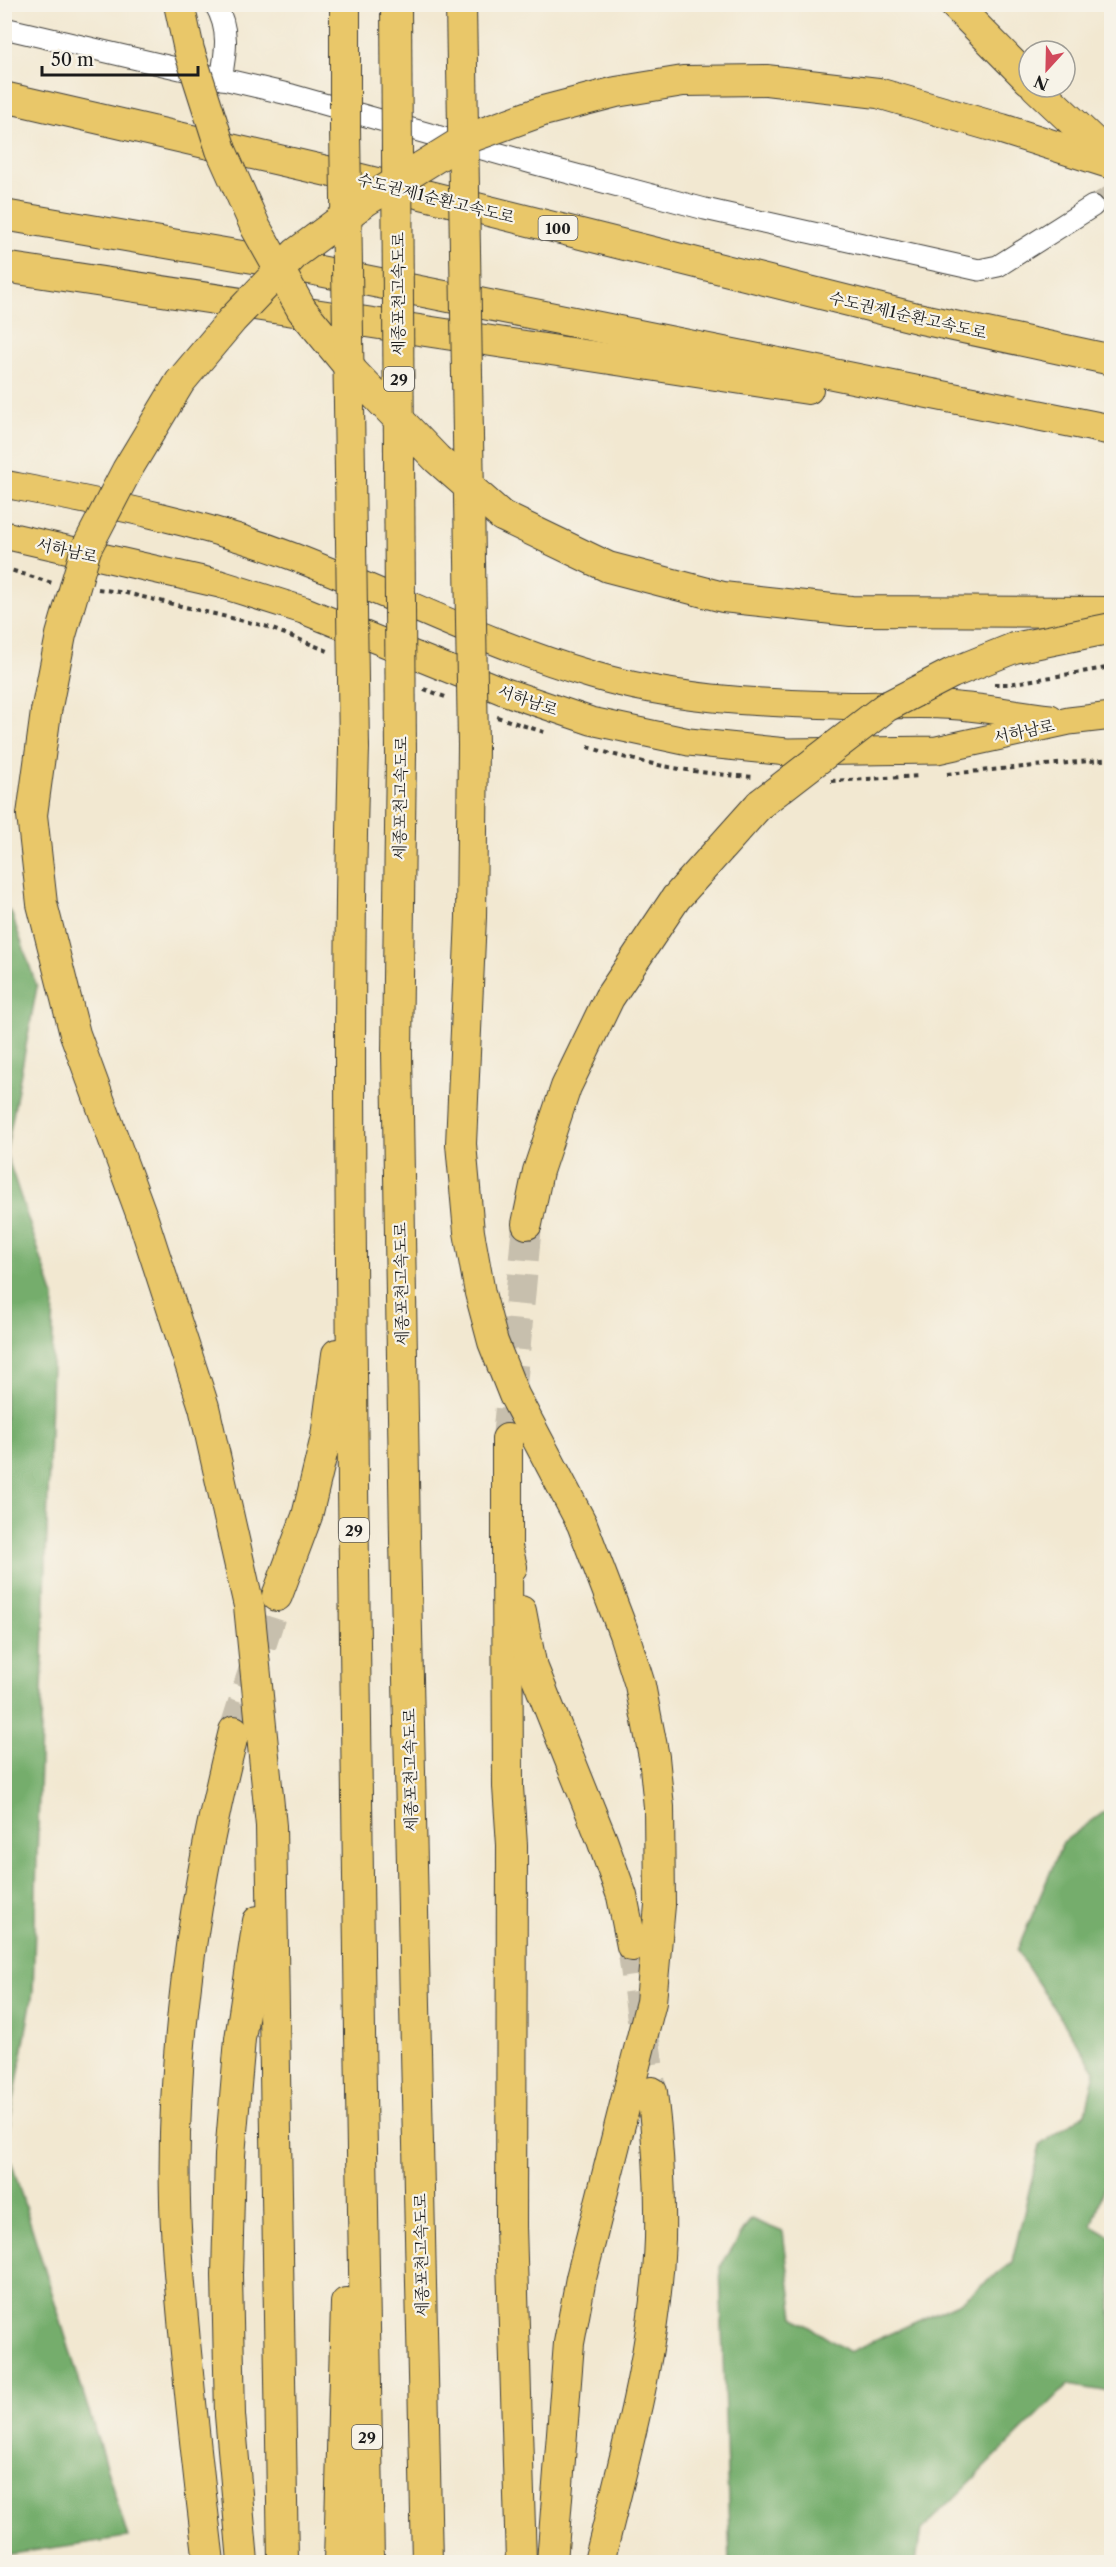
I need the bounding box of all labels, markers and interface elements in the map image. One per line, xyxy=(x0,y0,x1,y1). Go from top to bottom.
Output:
scale bar xyxy=(42,39,198,77)
north arrow xyxy=(1017,39,1077,99)
text: 50 m xyxy=(51,49,94,71)
text: N xyxy=(1031,71,1052,95)
street label: 수도권제1순환고속도로 xyxy=(355,169,517,227)
road number: 100 xyxy=(538,216,578,240)
street label: 세종포천고속도로 xyxy=(388,232,408,356)
street label: 수도권제1순환고속도로 xyxy=(827,287,989,343)
road number: 29 xyxy=(384,367,414,391)
street label: 서하남로 xyxy=(35,533,100,567)
street label: 서하남로 xyxy=(496,680,561,720)
street label: 서하남로 xyxy=(992,715,1057,747)
street label: 세종포천고속도로 xyxy=(389,735,411,860)
street label: 세종포천고속도로 xyxy=(390,1221,412,1346)
road number: 29 xyxy=(339,1518,369,1542)
street label: 세종포천고속도로 xyxy=(399,1707,421,1832)
street label: 세종포천고속도로 xyxy=(410,2192,432,2317)
road number: 29 xyxy=(352,2425,382,2449)

